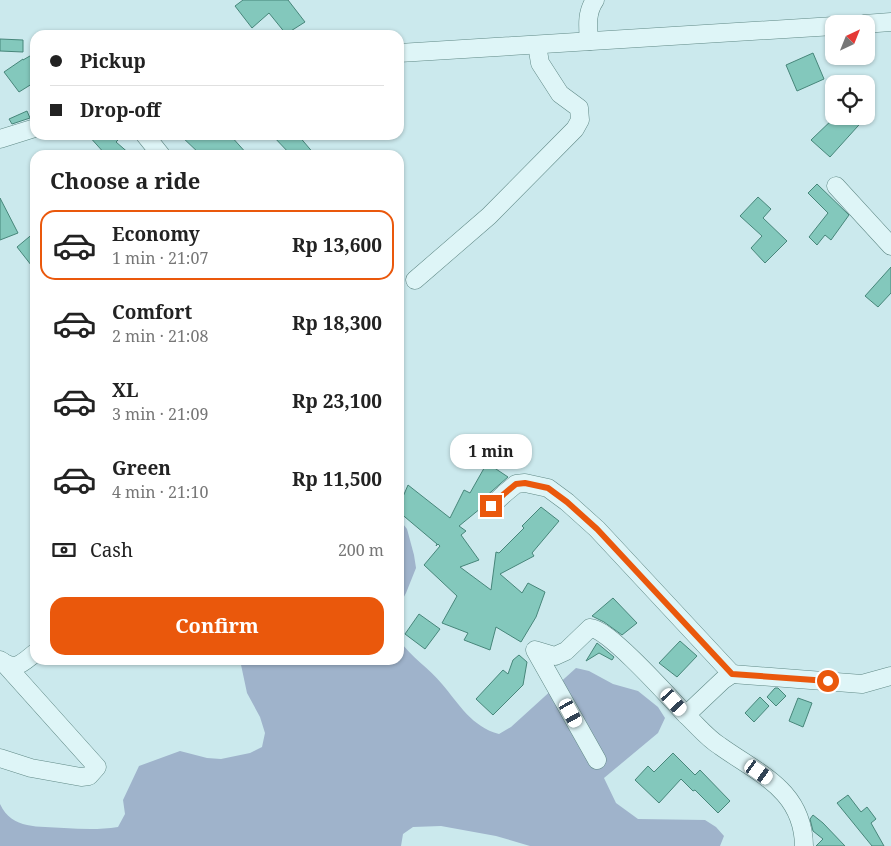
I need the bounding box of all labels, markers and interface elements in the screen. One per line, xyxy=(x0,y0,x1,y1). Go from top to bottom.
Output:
north arrow xyxy=(825,15,875,65)
map controls xyxy=(825,15,875,125)
text: Pickup xyxy=(80,48,146,74)
button: locate xyxy=(825,75,875,125)
text: Drop-off xyxy=(80,97,160,123)
text: Choose a ride xyxy=(50,165,200,195)
text: Economy xyxy=(112,221,200,247)
icon: car xyxy=(52,223,97,268)
text: Rp 13,600 xyxy=(292,232,382,258)
text: 1 min · 21:07 xyxy=(112,247,208,269)
text: Comfort xyxy=(112,299,192,325)
icon: car xyxy=(52,301,97,346)
text: Rp 18,300 xyxy=(292,310,382,336)
text: 2 min · 21:08 xyxy=(112,325,208,347)
text: XL xyxy=(112,377,138,403)
icon: car xyxy=(52,379,97,424)
text: Rp 23,100 xyxy=(292,388,382,414)
text: 3 min · 21:09 xyxy=(112,403,208,425)
callout: 1 min xyxy=(450,434,532,468)
text: 1 min xyxy=(468,440,514,462)
text: Green xyxy=(112,455,171,481)
icon: car xyxy=(52,457,97,502)
text: Rp 11,500 xyxy=(292,466,382,492)
text: 4 min · 21:10 xyxy=(112,481,208,503)
route end xyxy=(480,495,502,517)
icon: cash xyxy=(50,536,78,564)
text: Cash xyxy=(90,537,133,563)
text: 200 m xyxy=(338,539,384,561)
button: Confirm xyxy=(50,597,384,655)
route start xyxy=(817,670,839,692)
car xyxy=(658,686,689,718)
car xyxy=(557,696,584,730)
car xyxy=(742,757,775,787)

